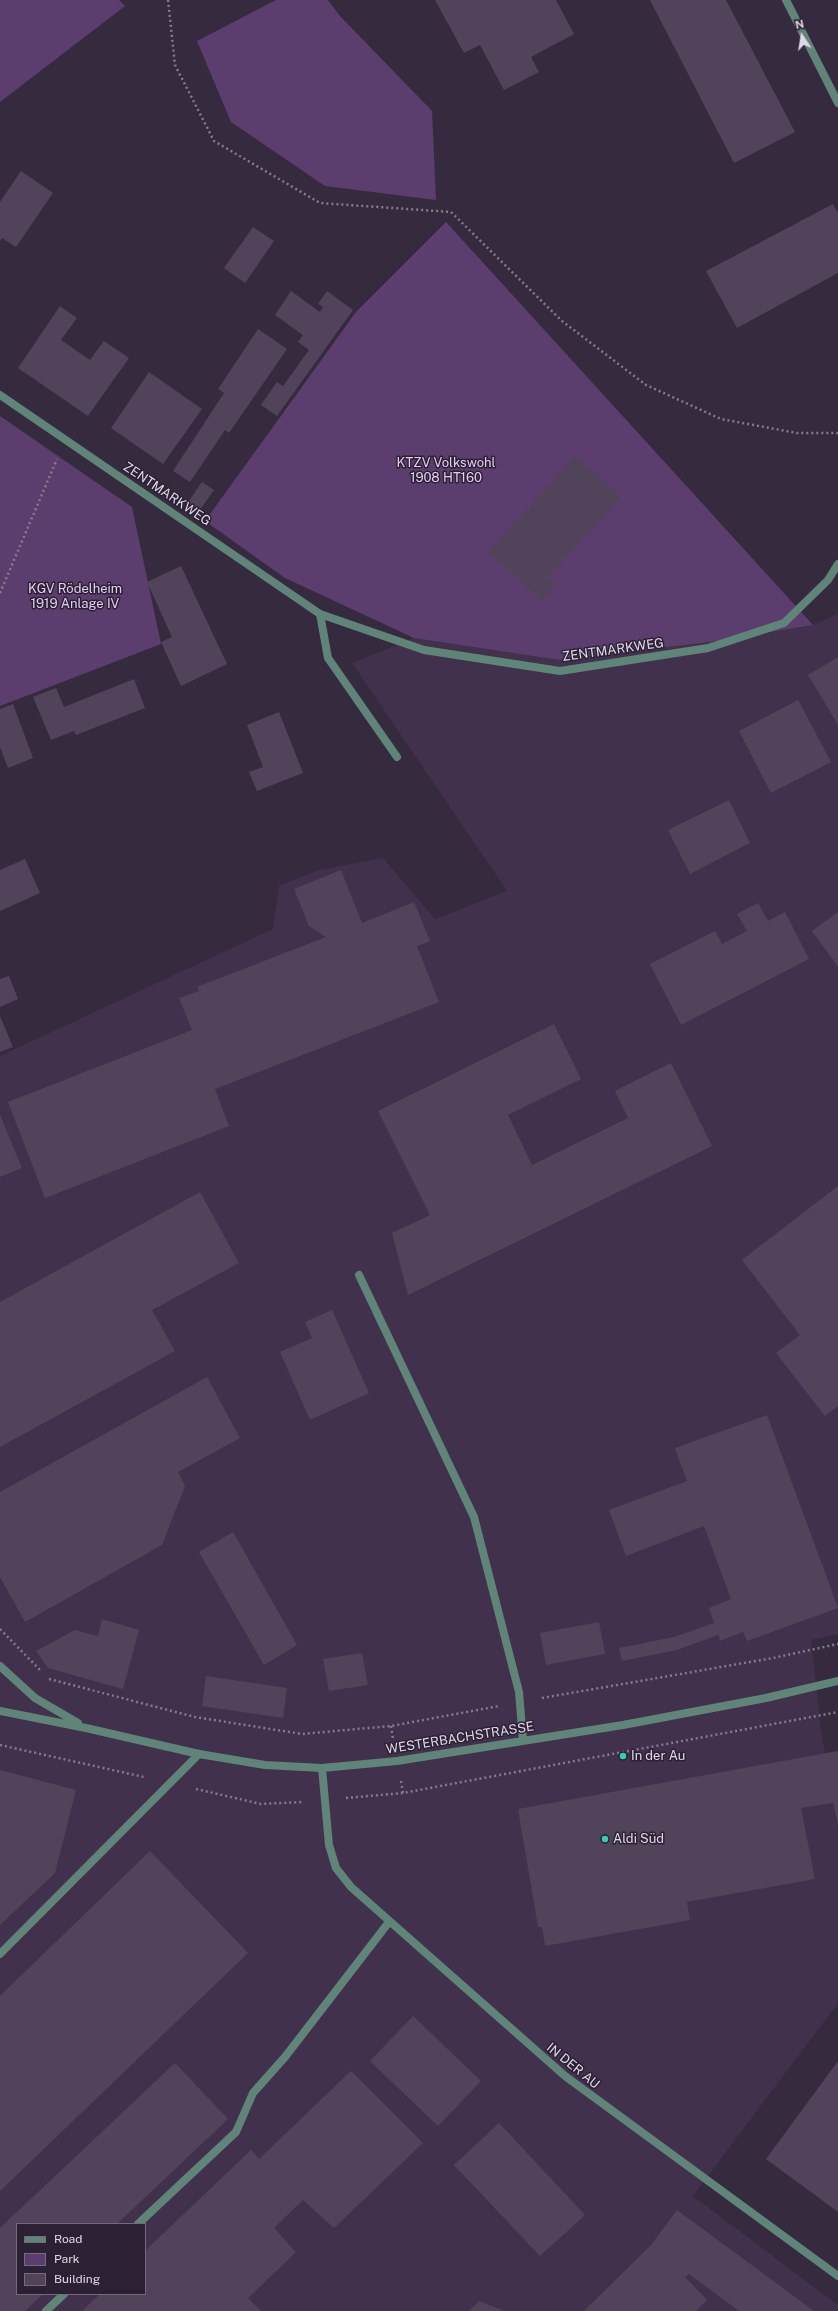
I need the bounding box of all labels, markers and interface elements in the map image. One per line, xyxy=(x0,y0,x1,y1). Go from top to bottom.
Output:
north arrow xyxy=(782,16,822,56)
text: N xyxy=(794,17,805,31)
park label: KTZV Volkswohl 1908 HT160 xyxy=(397,455,495,486)
street label: ZENTMARKWEG xyxy=(120,459,214,529)
park label: KGV Rödelheim 1919 Anlage IV xyxy=(28,581,122,612)
street label: ZENTMARKWEG xyxy=(561,635,665,665)
street label: WESTERBACHSTRASSE xyxy=(385,1719,535,1757)
place label: In der Au xyxy=(631,1748,685,1764)
marker: In der Au xyxy=(618,1751,628,1761)
place label: Aldi Süd xyxy=(613,1831,664,1847)
marker: Aldi Süd xyxy=(600,1834,610,1844)
street label: IN DER AU xyxy=(543,2040,603,2092)
legend xyxy=(16,2223,146,2295)
text: Road xyxy=(54,2232,82,2246)
text: Park xyxy=(54,2252,80,2266)
text: Building xyxy=(54,2272,100,2286)

